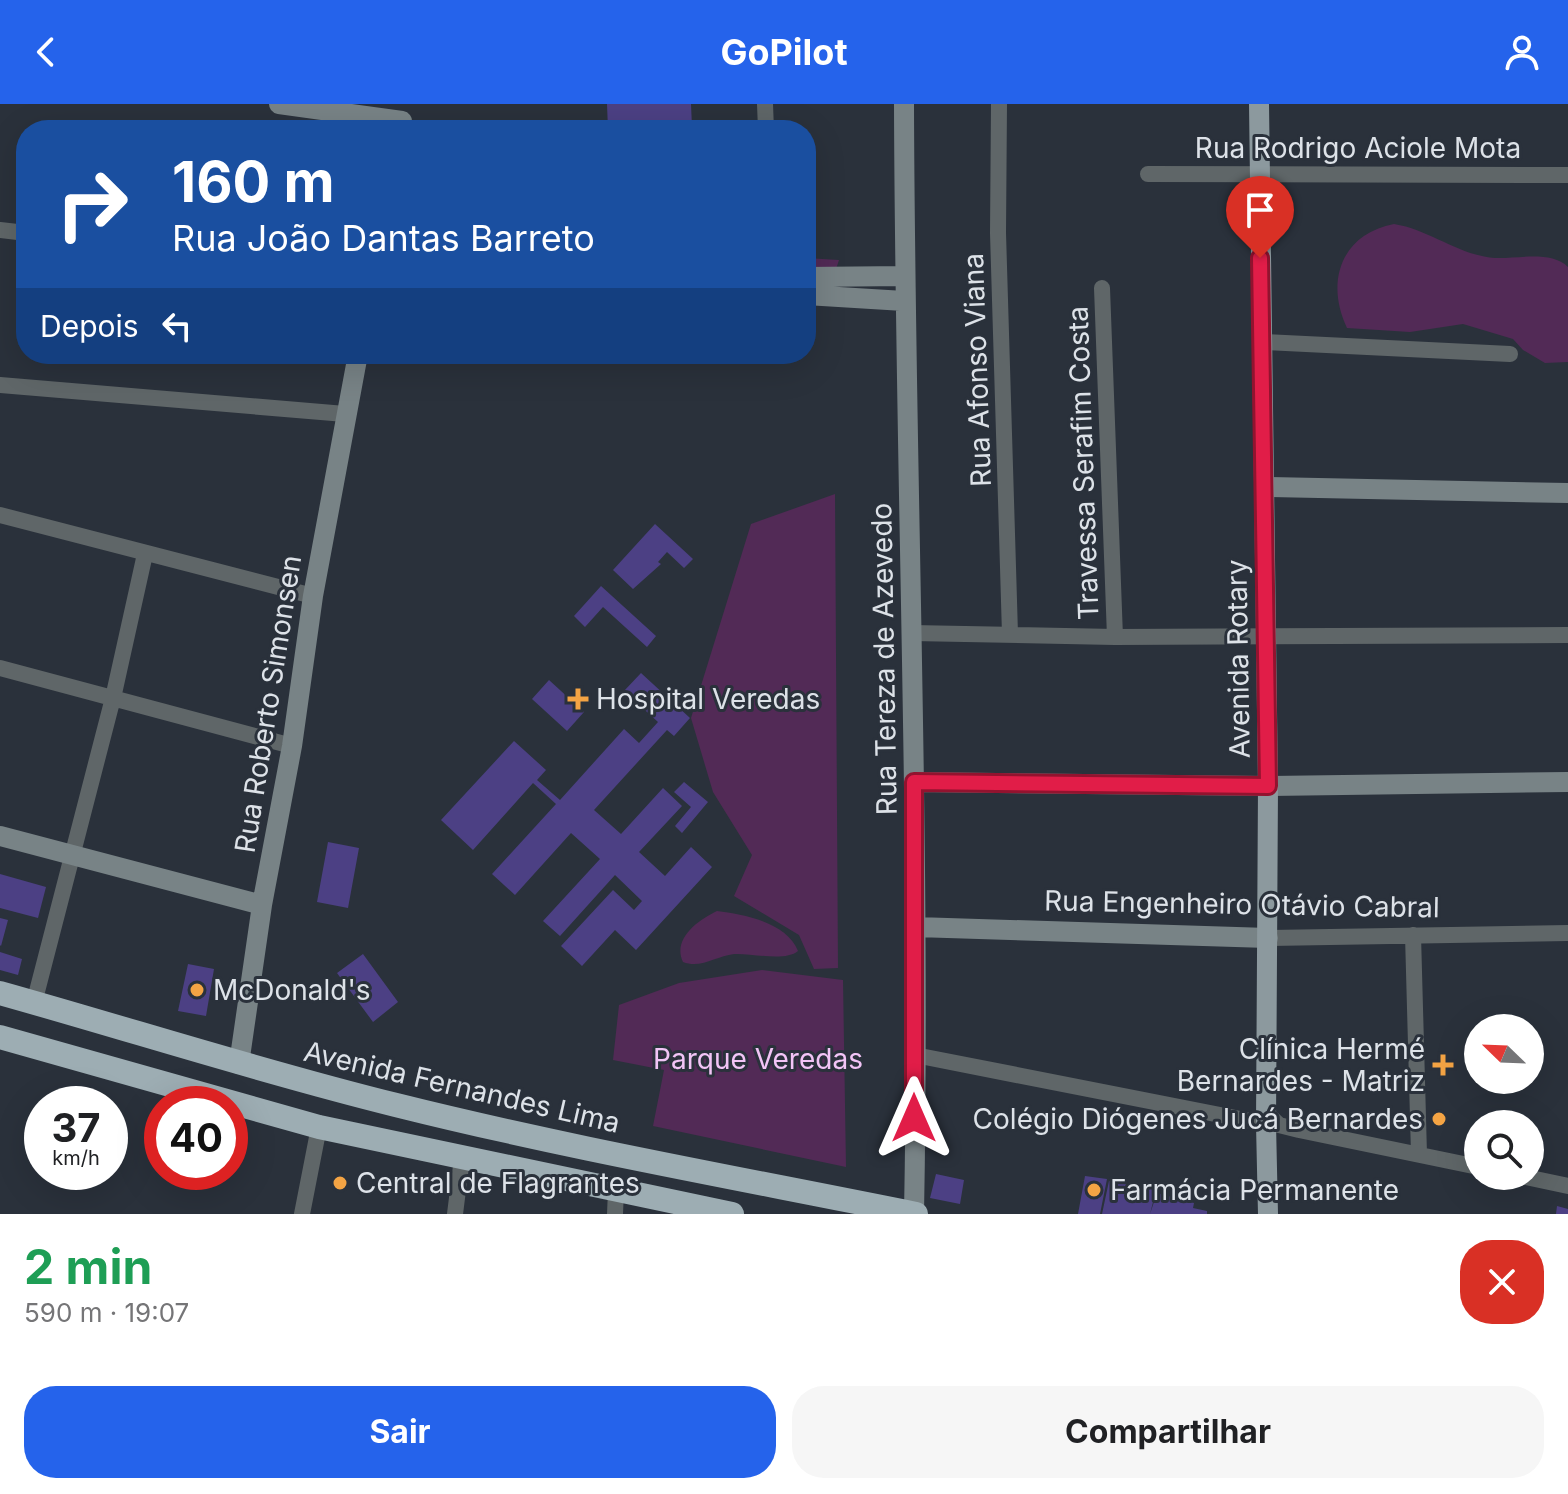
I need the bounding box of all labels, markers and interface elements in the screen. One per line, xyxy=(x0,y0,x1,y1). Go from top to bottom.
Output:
icon: back xyxy=(24,30,68,74)
text: GoPilot xyxy=(720,30,848,74)
icon: person xyxy=(1500,30,1544,74)
street label: Rua Rodrigo Aciole Mota xyxy=(1195,131,1521,165)
text: 160 m xyxy=(172,148,335,216)
icon: right xyxy=(40,152,144,256)
pin xyxy=(1226,176,1294,258)
icon: arrive xyxy=(1238,188,1282,232)
text: Rua João Dantas Barreto xyxy=(172,216,595,260)
street label: Rua Afonso Viana xyxy=(956,253,998,487)
icon: left xyxy=(155,304,199,348)
street label: Travessa Serafim Costa xyxy=(1061,305,1105,621)
text: Depois xyxy=(40,308,139,344)
street label: Rua Tereza de Azevedo xyxy=(864,503,904,815)
street label: Rua Roberto Simonsen xyxy=(228,553,308,855)
street label: Avenida Rotary xyxy=(1219,559,1257,759)
place label: Hospital Veredas xyxy=(596,682,820,716)
marker: Hospital Veredas xyxy=(567,688,589,710)
street label: Rua Engenheiro Otávio Cabral xyxy=(1044,884,1440,924)
place label: McDonald's xyxy=(213,973,371,1007)
marker: McDonald's xyxy=(188,981,206,999)
north arrow xyxy=(1464,1014,1544,1094)
map controls xyxy=(1464,1014,1544,1190)
place label: Clínica Hermé Bernardes - Matriz xyxy=(1177,1032,1425,1098)
street label: Avenida Fernandes Lima xyxy=(301,1034,623,1140)
park label: Parque Veredas xyxy=(653,1042,863,1076)
marker: Clínica Hermé Bernardes - Matriz xyxy=(1432,1054,1454,1076)
position arrow xyxy=(872,1076,956,1160)
speed limit sign: 40 xyxy=(144,1086,248,1190)
place label: Colégio Diógenes Jucá Bernardes xyxy=(973,1102,1423,1136)
text: 37 xyxy=(51,1103,101,1152)
marker: Colégio Diógenes Jucá Bernardes xyxy=(1430,1110,1448,1128)
button: search xyxy=(1464,1110,1544,1190)
text: km/h xyxy=(52,1146,100,1170)
place label: Central de Flagrantes xyxy=(356,1166,640,1200)
place label: Farmácia Permanente xyxy=(1110,1173,1399,1207)
marker: Central de Flagrantes xyxy=(331,1174,349,1192)
marker: Farmácia Permanente xyxy=(1085,1181,1103,1199)
text: 2 min xyxy=(24,1237,152,1296)
button: close xyxy=(1460,1240,1544,1324)
text: 590 m · 19:07 xyxy=(24,1297,189,1328)
button: Sair xyxy=(24,1386,776,1478)
button: Compartilhar xyxy=(792,1386,1544,1478)

